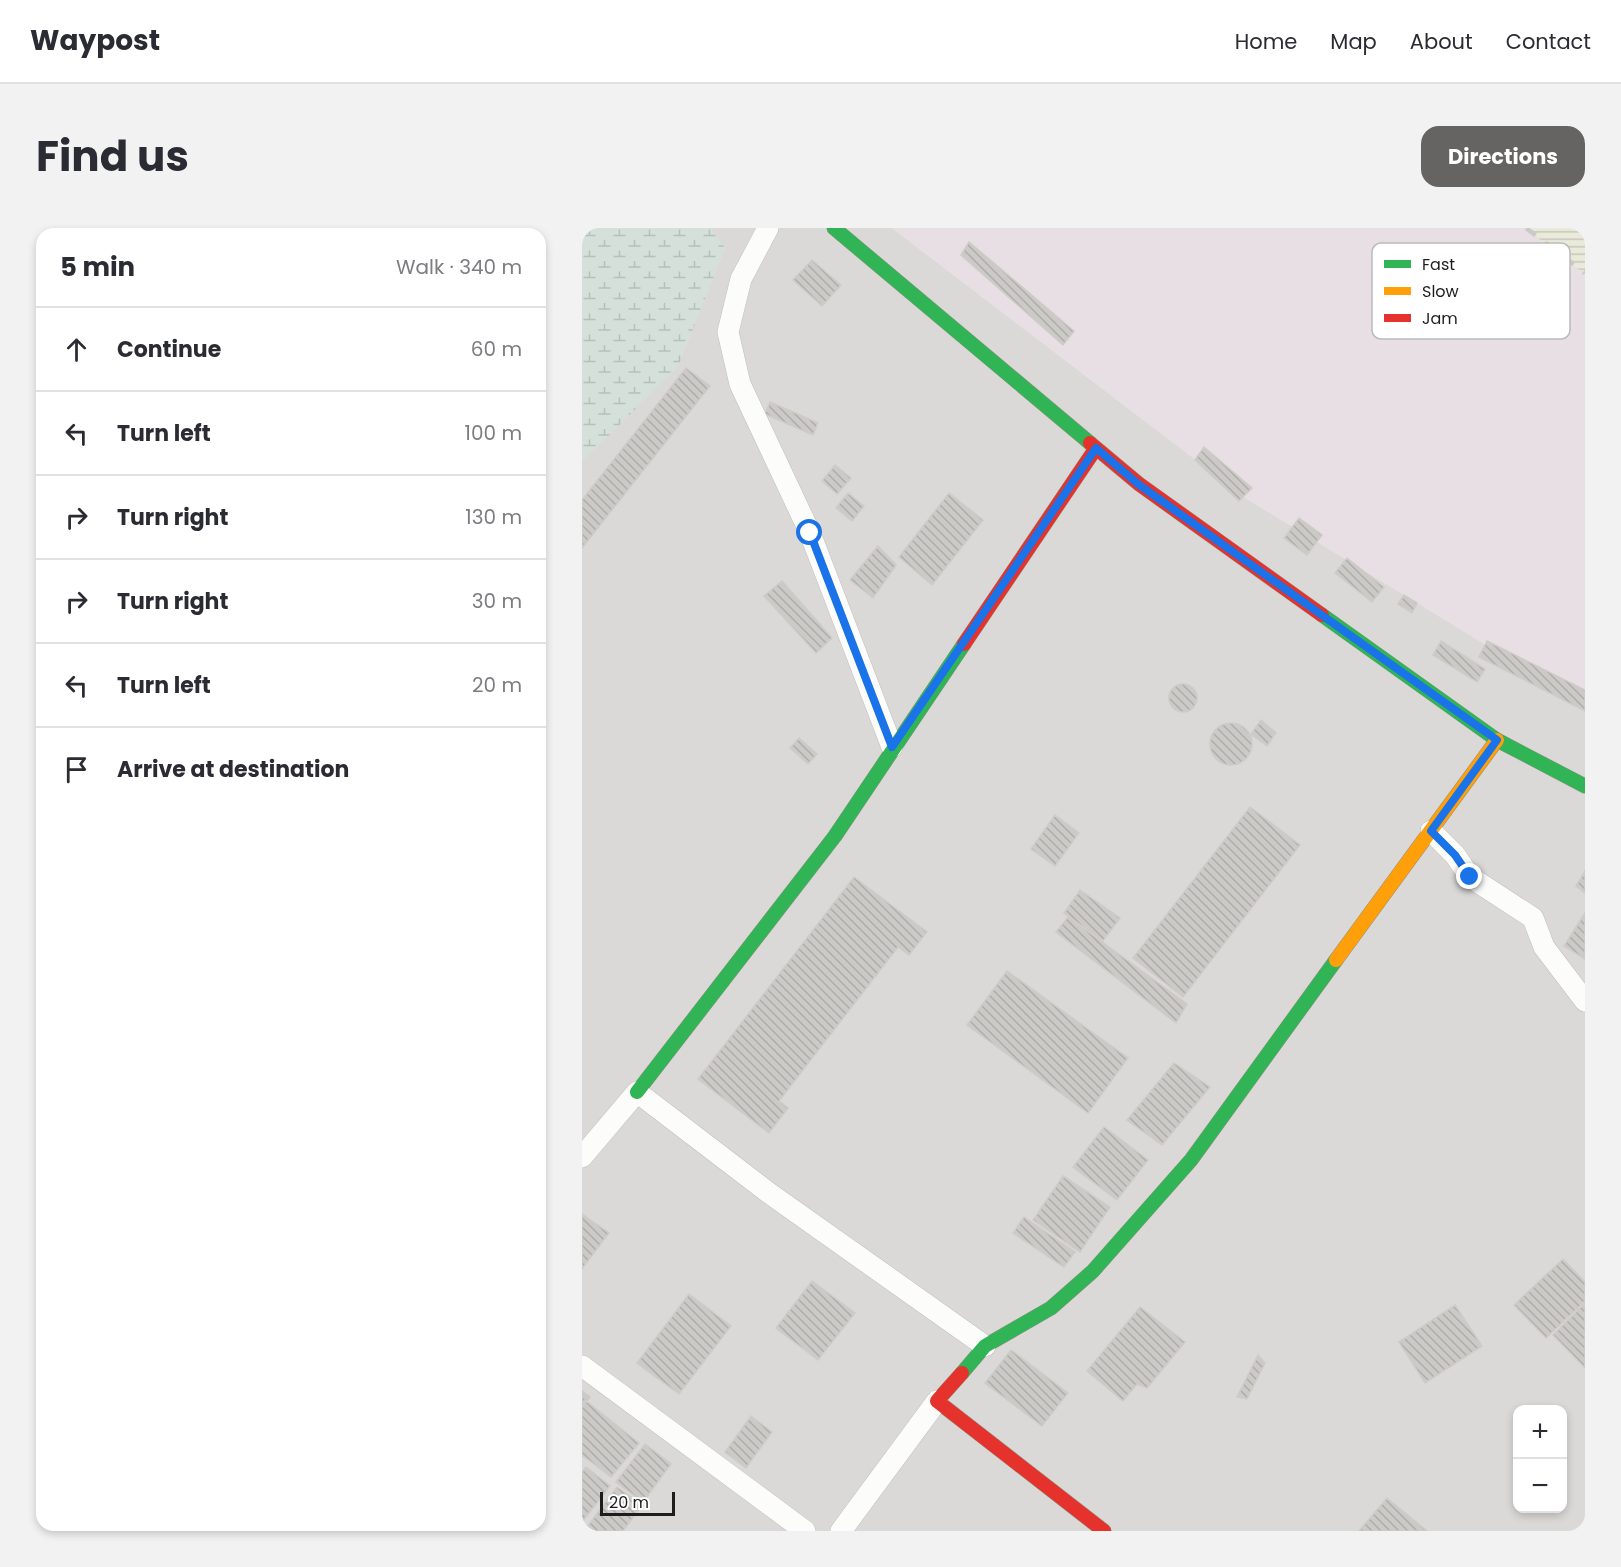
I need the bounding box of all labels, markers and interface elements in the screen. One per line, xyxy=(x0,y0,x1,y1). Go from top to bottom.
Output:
text: Waypost xyxy=(30,21,160,60)
text: Home xyxy=(1235,27,1297,56)
text: Map xyxy=(1330,27,1377,56)
text: About xyxy=(1410,27,1473,56)
text: Contact xyxy=(1506,27,1591,56)
button: Directions xyxy=(1421,126,1585,187)
text: Find us xyxy=(36,127,189,186)
legend xyxy=(1372,243,1570,339)
text: 5 min xyxy=(60,249,135,285)
text: Walk · 340 m xyxy=(396,253,522,281)
text: Fast xyxy=(1422,253,1455,276)
text: Slow xyxy=(1422,280,1459,303)
text: Jam xyxy=(1422,307,1458,330)
icon: ahead xyxy=(60,333,93,366)
text: Continue xyxy=(117,334,221,365)
text: 60 m xyxy=(471,335,522,363)
icon: left xyxy=(60,417,93,450)
text: Turn left xyxy=(117,418,211,449)
text: 100 m xyxy=(465,419,522,447)
icon: right xyxy=(60,501,93,534)
text: Turn right xyxy=(117,502,228,533)
text: 130 m xyxy=(465,503,522,531)
route start xyxy=(796,519,822,545)
icon: right xyxy=(60,585,93,618)
text: Turn right xyxy=(117,586,228,617)
text: 30 m xyxy=(472,587,522,615)
icon: left xyxy=(60,669,93,702)
text: Turn left xyxy=(117,670,211,701)
text: 20 m xyxy=(472,671,522,699)
icon: arrive xyxy=(60,753,93,786)
text: Arrive at destination xyxy=(117,754,349,785)
route end xyxy=(1456,863,1482,889)
map controls xyxy=(1513,1405,1567,1513)
button: + xyxy=(1513,1405,1567,1459)
button: − xyxy=(1513,1459,1567,1513)
scale bar xyxy=(600,1489,675,1516)
text: 20 m xyxy=(609,1491,649,1514)

